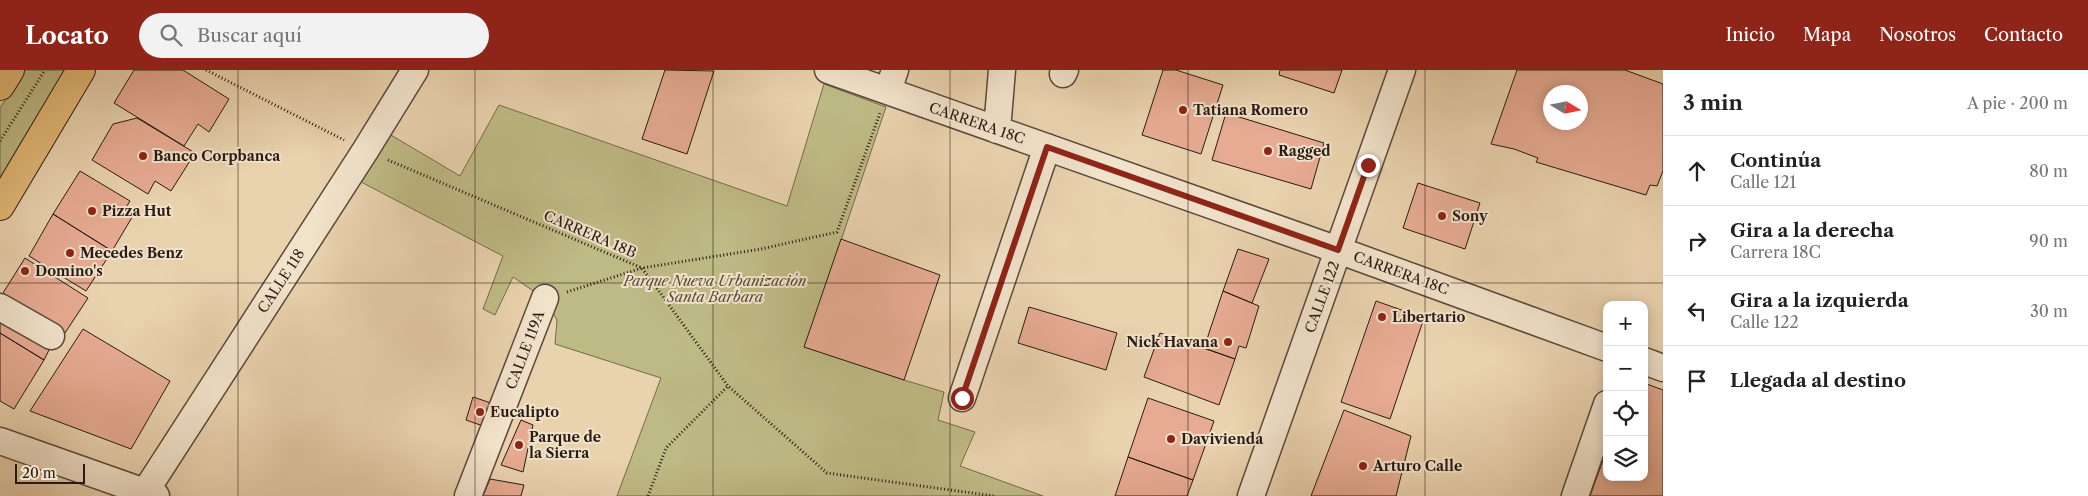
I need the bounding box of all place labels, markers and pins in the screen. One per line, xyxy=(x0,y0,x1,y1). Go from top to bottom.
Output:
place label: Tatiana Romero xyxy=(1193,101,1308,119)
marker: Tatiana Romero xyxy=(1177,104,1189,116)
place label: Ragged xyxy=(1278,142,1331,160)
marker: Ragged xyxy=(1262,145,1274,157)
place label: Banco Corpbanca xyxy=(153,147,281,165)
marker: Banco Corpbanca xyxy=(137,150,149,162)
place label: Pizza Hut xyxy=(102,202,172,220)
marker: Pizza Hut xyxy=(86,205,98,217)
place label: Sony xyxy=(1452,207,1488,225)
marker: Sony xyxy=(1436,210,1448,222)
place label: Mecedes Benz xyxy=(80,244,183,262)
marker: Mecedes Benz xyxy=(64,247,76,259)
place label: Domino's xyxy=(35,262,103,280)
marker: Domino's xyxy=(19,265,31,277)
place label: Libertario xyxy=(1392,308,1466,326)
marker: Libertario xyxy=(1376,311,1388,323)
place label: Nick Havana xyxy=(1126,333,1219,351)
marker: Nick Havana xyxy=(1222,336,1234,348)
place label: Eucalipto xyxy=(490,403,559,421)
marker: Eucalipto xyxy=(474,406,486,418)
place label: Parque de la Sierra xyxy=(529,428,601,462)
place label: Davivienda xyxy=(1181,430,1264,448)
marker: Davivienda xyxy=(1165,433,1177,445)
marker: Parque de la Sierra xyxy=(513,439,525,451)
place label: Arturo Calle xyxy=(1372,457,1462,475)
marker: Arturo Calle xyxy=(1357,460,1369,472)

